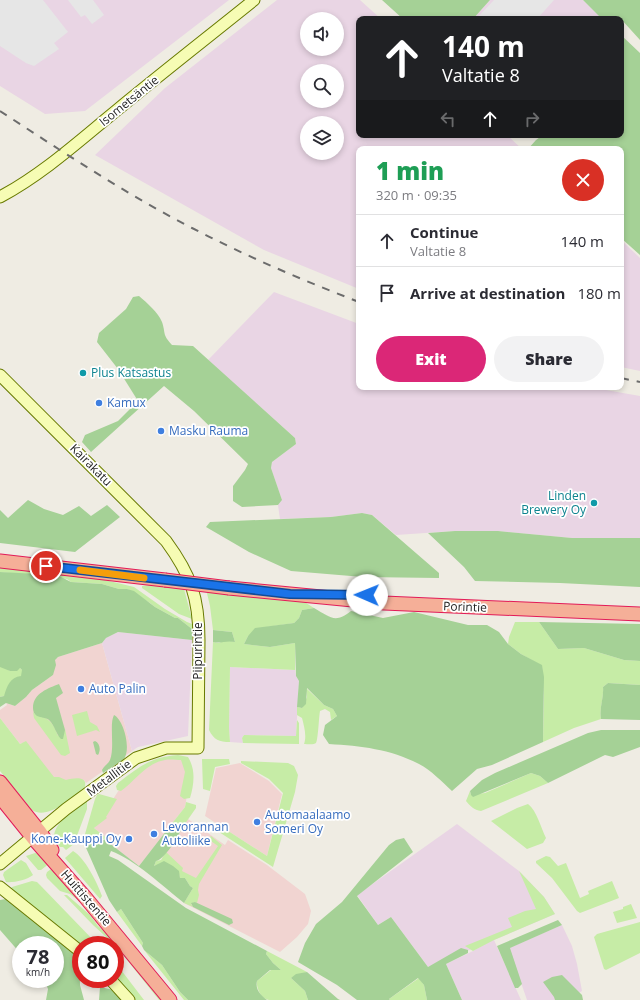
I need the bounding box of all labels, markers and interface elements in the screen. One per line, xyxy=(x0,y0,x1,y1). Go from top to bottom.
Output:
map controls xyxy=(300,12,344,160)
button: sound xyxy=(300,12,344,56)
text: 140 m xyxy=(442,27,525,65)
icon: ahead xyxy=(376,32,428,84)
text: Valtatie 8 xyxy=(442,63,520,87)
button: search xyxy=(300,64,344,108)
street label: Isometsäntie xyxy=(95,71,162,130)
icon: left xyxy=(437,108,459,130)
icon: ahead xyxy=(479,108,501,130)
icon: right xyxy=(521,108,543,130)
button: layers xyxy=(300,116,344,160)
text: 1 min xyxy=(376,154,444,187)
button: close xyxy=(562,159,604,201)
text: 320 m · 09:35 xyxy=(376,186,457,204)
text: Continue xyxy=(410,222,478,242)
icon: ahead xyxy=(376,230,398,252)
text: 140 m xyxy=(560,231,604,251)
text: Valtatie 8 xyxy=(410,242,466,260)
icon: arrive xyxy=(376,282,398,304)
text: Arrive at destination xyxy=(410,283,565,303)
text: 180 m xyxy=(577,283,621,303)
button: Exit xyxy=(376,336,486,382)
button: Share xyxy=(494,336,604,382)
place label: Plus Katsastus xyxy=(91,364,171,381)
marker: Plus Katsastus xyxy=(78,368,88,378)
place label: Kamux xyxy=(107,394,146,411)
marker: Kamux xyxy=(94,398,104,408)
place label: Masku Rauma xyxy=(169,422,248,439)
marker: Masku Rauma xyxy=(156,426,166,436)
street label: Kairakatu xyxy=(67,440,116,489)
place label: Linden Brewery Oy xyxy=(521,487,587,518)
marker: Linden Brewery Oy xyxy=(589,498,599,508)
pin xyxy=(29,549,63,583)
icon: arrive xyxy=(35,555,57,577)
position arrow xyxy=(346,574,388,616)
street label: Porintie xyxy=(443,597,487,616)
street label: Piipurintie xyxy=(189,622,206,680)
place label: Auto Palin xyxy=(89,680,146,697)
marker: Auto Palin xyxy=(76,684,86,694)
street label: Metallitie xyxy=(83,755,135,800)
place label: Automaalaamo Someri Oy xyxy=(265,806,351,837)
marker: Automaalaamo Someri Oy xyxy=(252,817,262,827)
place label: Levorannan Autoliike xyxy=(162,818,229,849)
marker: Levorannan Autoliike xyxy=(149,829,159,839)
place label: Kone-Kauppi Oy xyxy=(31,830,122,847)
marker: Kone-Kauppi Oy xyxy=(124,834,134,844)
street label: Huittistentie xyxy=(57,866,116,929)
speed limit sign: 80 xyxy=(72,936,124,988)
text: 78 xyxy=(27,943,49,970)
text: km/h xyxy=(26,965,50,979)

